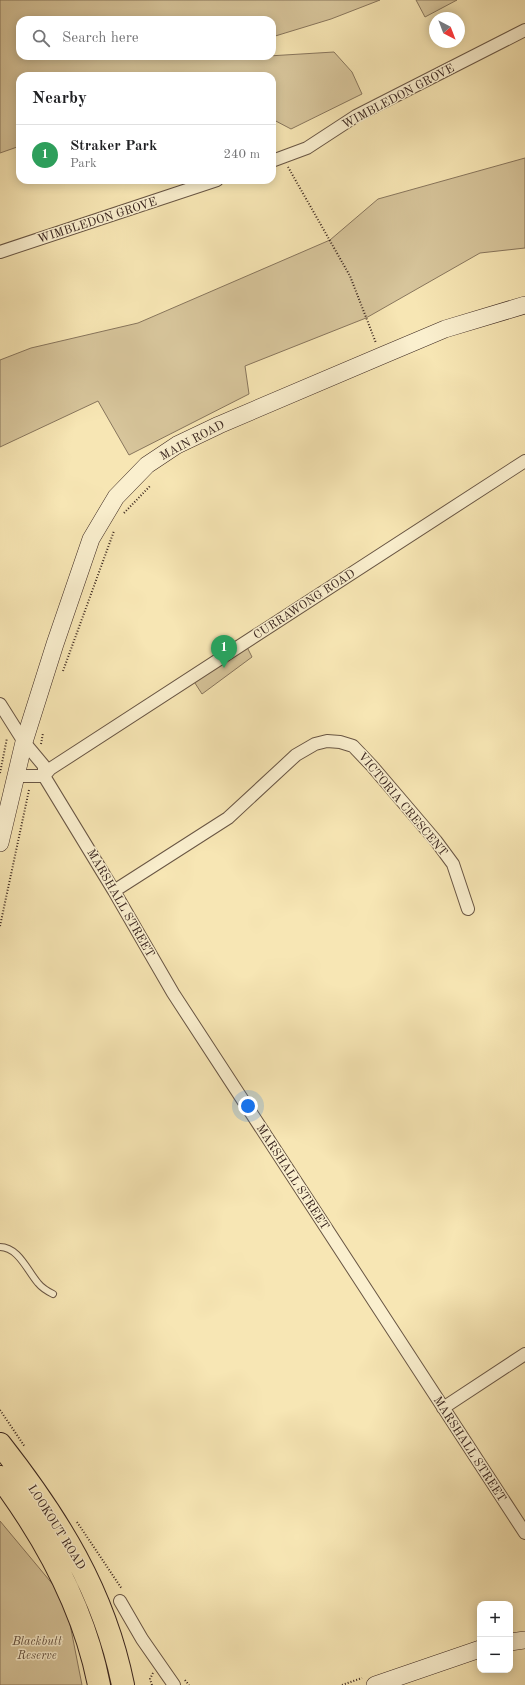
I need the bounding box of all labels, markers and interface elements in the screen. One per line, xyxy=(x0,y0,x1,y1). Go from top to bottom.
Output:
north arrow xyxy=(429,12,465,48)
search box xyxy=(16,16,276,60)
icon: search xyxy=(30,27,52,49)
text: Search here xyxy=(62,31,139,46)
street label: WIMBLEDON GROVE xyxy=(341,62,456,131)
text: Nearby xyxy=(32,90,87,107)
text: Straker Park xyxy=(70,139,157,154)
text: 1 xyxy=(41,148,49,161)
text: 240 m xyxy=(223,148,260,161)
text: Park xyxy=(70,157,97,170)
street label: WIMBLEDON GROVE xyxy=(36,196,159,246)
street label: MAIN ROAD xyxy=(158,419,227,463)
street label: CURRAWONG ROAD xyxy=(252,568,357,642)
pin: 1 xyxy=(211,635,237,668)
street label: VICTORIA CRESCENT xyxy=(355,750,449,859)
street label: MARSHALL STREET xyxy=(84,847,156,960)
your location xyxy=(238,1096,258,1116)
street label: MARSHALL STREET xyxy=(254,1123,331,1232)
street label: MARSHALL STREET xyxy=(431,1395,508,1504)
street label: LOOKOUT ROAD xyxy=(25,1483,87,1572)
map controls xyxy=(477,1601,513,1673)
button: + xyxy=(477,1601,513,1637)
park label: Blackbutt Reserve xyxy=(11,1636,62,1662)
button: − xyxy=(477,1637,513,1673)

